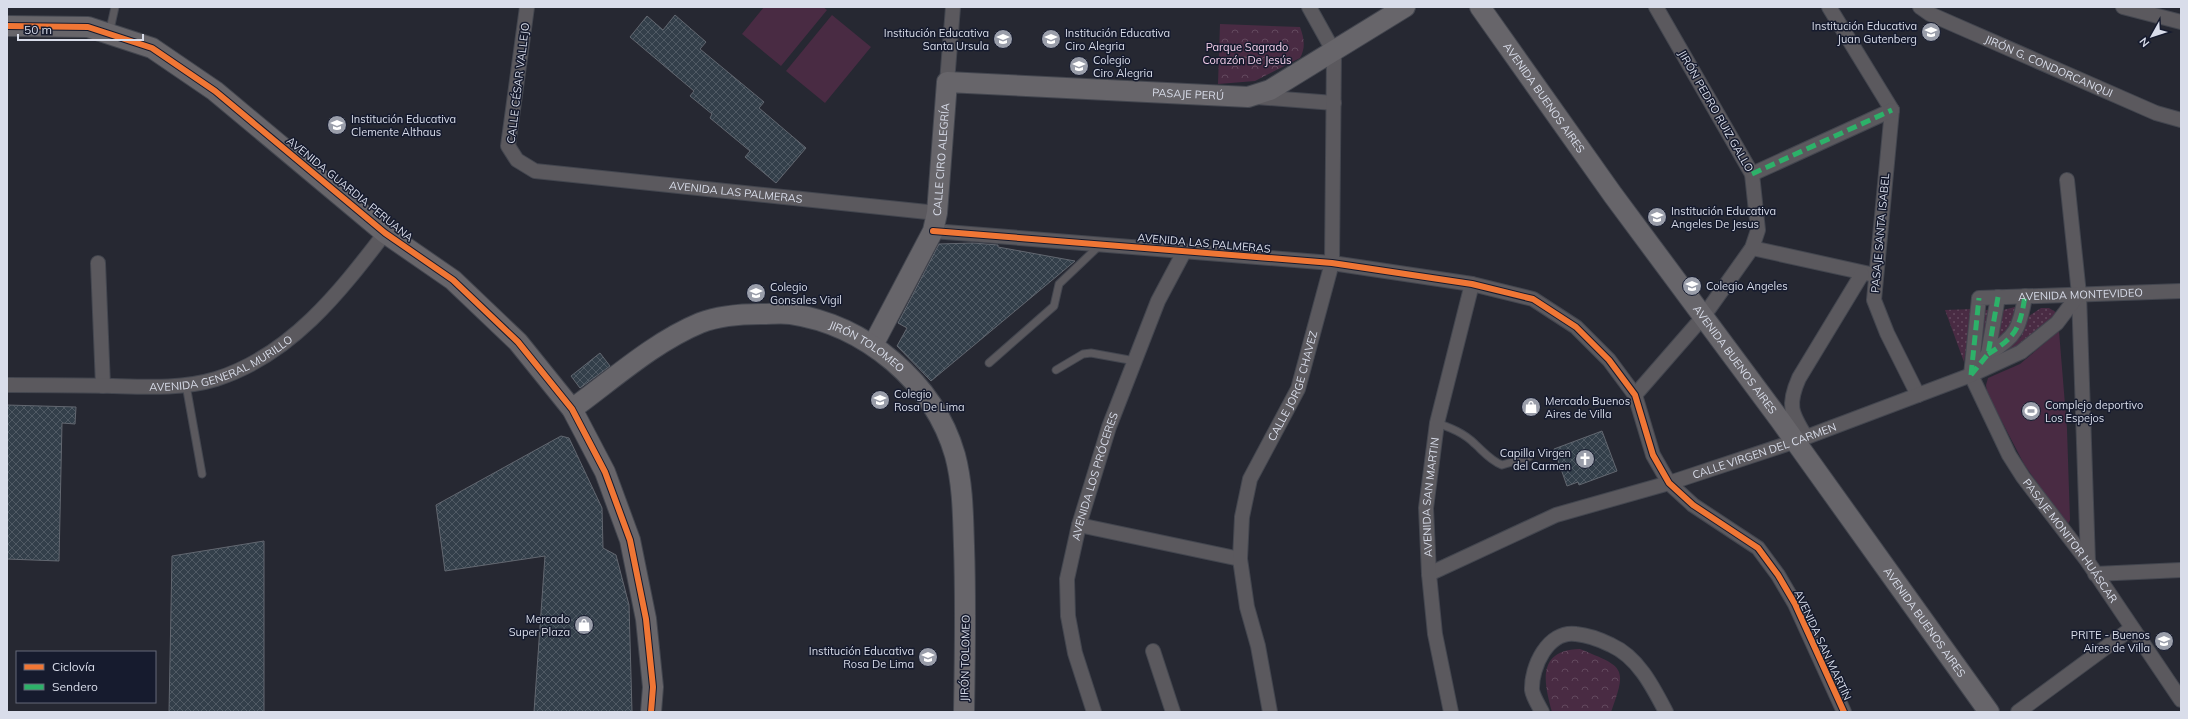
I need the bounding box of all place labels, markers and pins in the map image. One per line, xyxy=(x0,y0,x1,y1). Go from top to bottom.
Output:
place label: Institución Educativa Juan Gutenberg xyxy=(1812,19,1917,46)
school or university icon: Institución Educativa Juan Gutenberg xyxy=(1920,21,1942,43)
place label: Institución Educativa Santa Ursula xyxy=(884,26,989,53)
place label: Institución Educativa Ciro Alegria xyxy=(1065,26,1170,53)
school or university icon: Institución Educativa Santa Ursula xyxy=(992,28,1014,50)
school or university icon: Institución Educativa Ciro Alegria xyxy=(1040,28,1062,50)
place label: Colegio Ciro Alegria xyxy=(1093,53,1153,80)
school or university icon: Colegio Ciro Alegria xyxy=(1068,55,1090,77)
place label: Institución Educativa Clemente Althaus xyxy=(351,112,456,139)
school or university icon: Institución Educativa Clemente Althaus xyxy=(326,114,348,136)
place label: Institución Educativa Angeles De Jesus xyxy=(1671,204,1776,231)
school or university icon: Institución Educativa Angeles De Jesus xyxy=(1646,206,1668,228)
school or university icon: Colegio Angeles xyxy=(1681,275,1703,297)
place label: Colegio Angeles xyxy=(1706,279,1788,293)
place label: Colegio Gonsales Vigil xyxy=(770,280,842,307)
school or university icon: Colegio Gonsales Vigil xyxy=(745,282,767,304)
place label: Colegio Rosa De Lima xyxy=(894,387,965,414)
school or university icon: Colegio Rosa De Lima xyxy=(869,389,891,411)
place label: Mercado Buenos Aires de Villa xyxy=(1545,394,1630,421)
shop icon: Mercado Buenos Aires de Villa xyxy=(1520,396,1542,418)
place label: Complejo deportivo Los Espejos xyxy=(2045,398,2143,425)
sports icon: Complejo deportivo Los Espejos xyxy=(2020,400,2042,422)
place label: Capilla Virgen del Carmen xyxy=(1500,446,1571,473)
church icon: Capilla Virgen del Carmen xyxy=(1574,448,1596,470)
place label: Mercado Super Plaza xyxy=(509,612,570,639)
shop icon: Mercado Super Plaza xyxy=(573,614,595,636)
place label: PRITE - Buenos Aires de Villa xyxy=(2071,628,2150,655)
school or university icon: PRITE - Buenos Aires de Villa xyxy=(2153,630,2175,652)
place label: Institución Educativa Rosa De Lima xyxy=(809,644,914,671)
school or university icon: Institución Educativa Rosa De Lima xyxy=(917,646,939,668)

